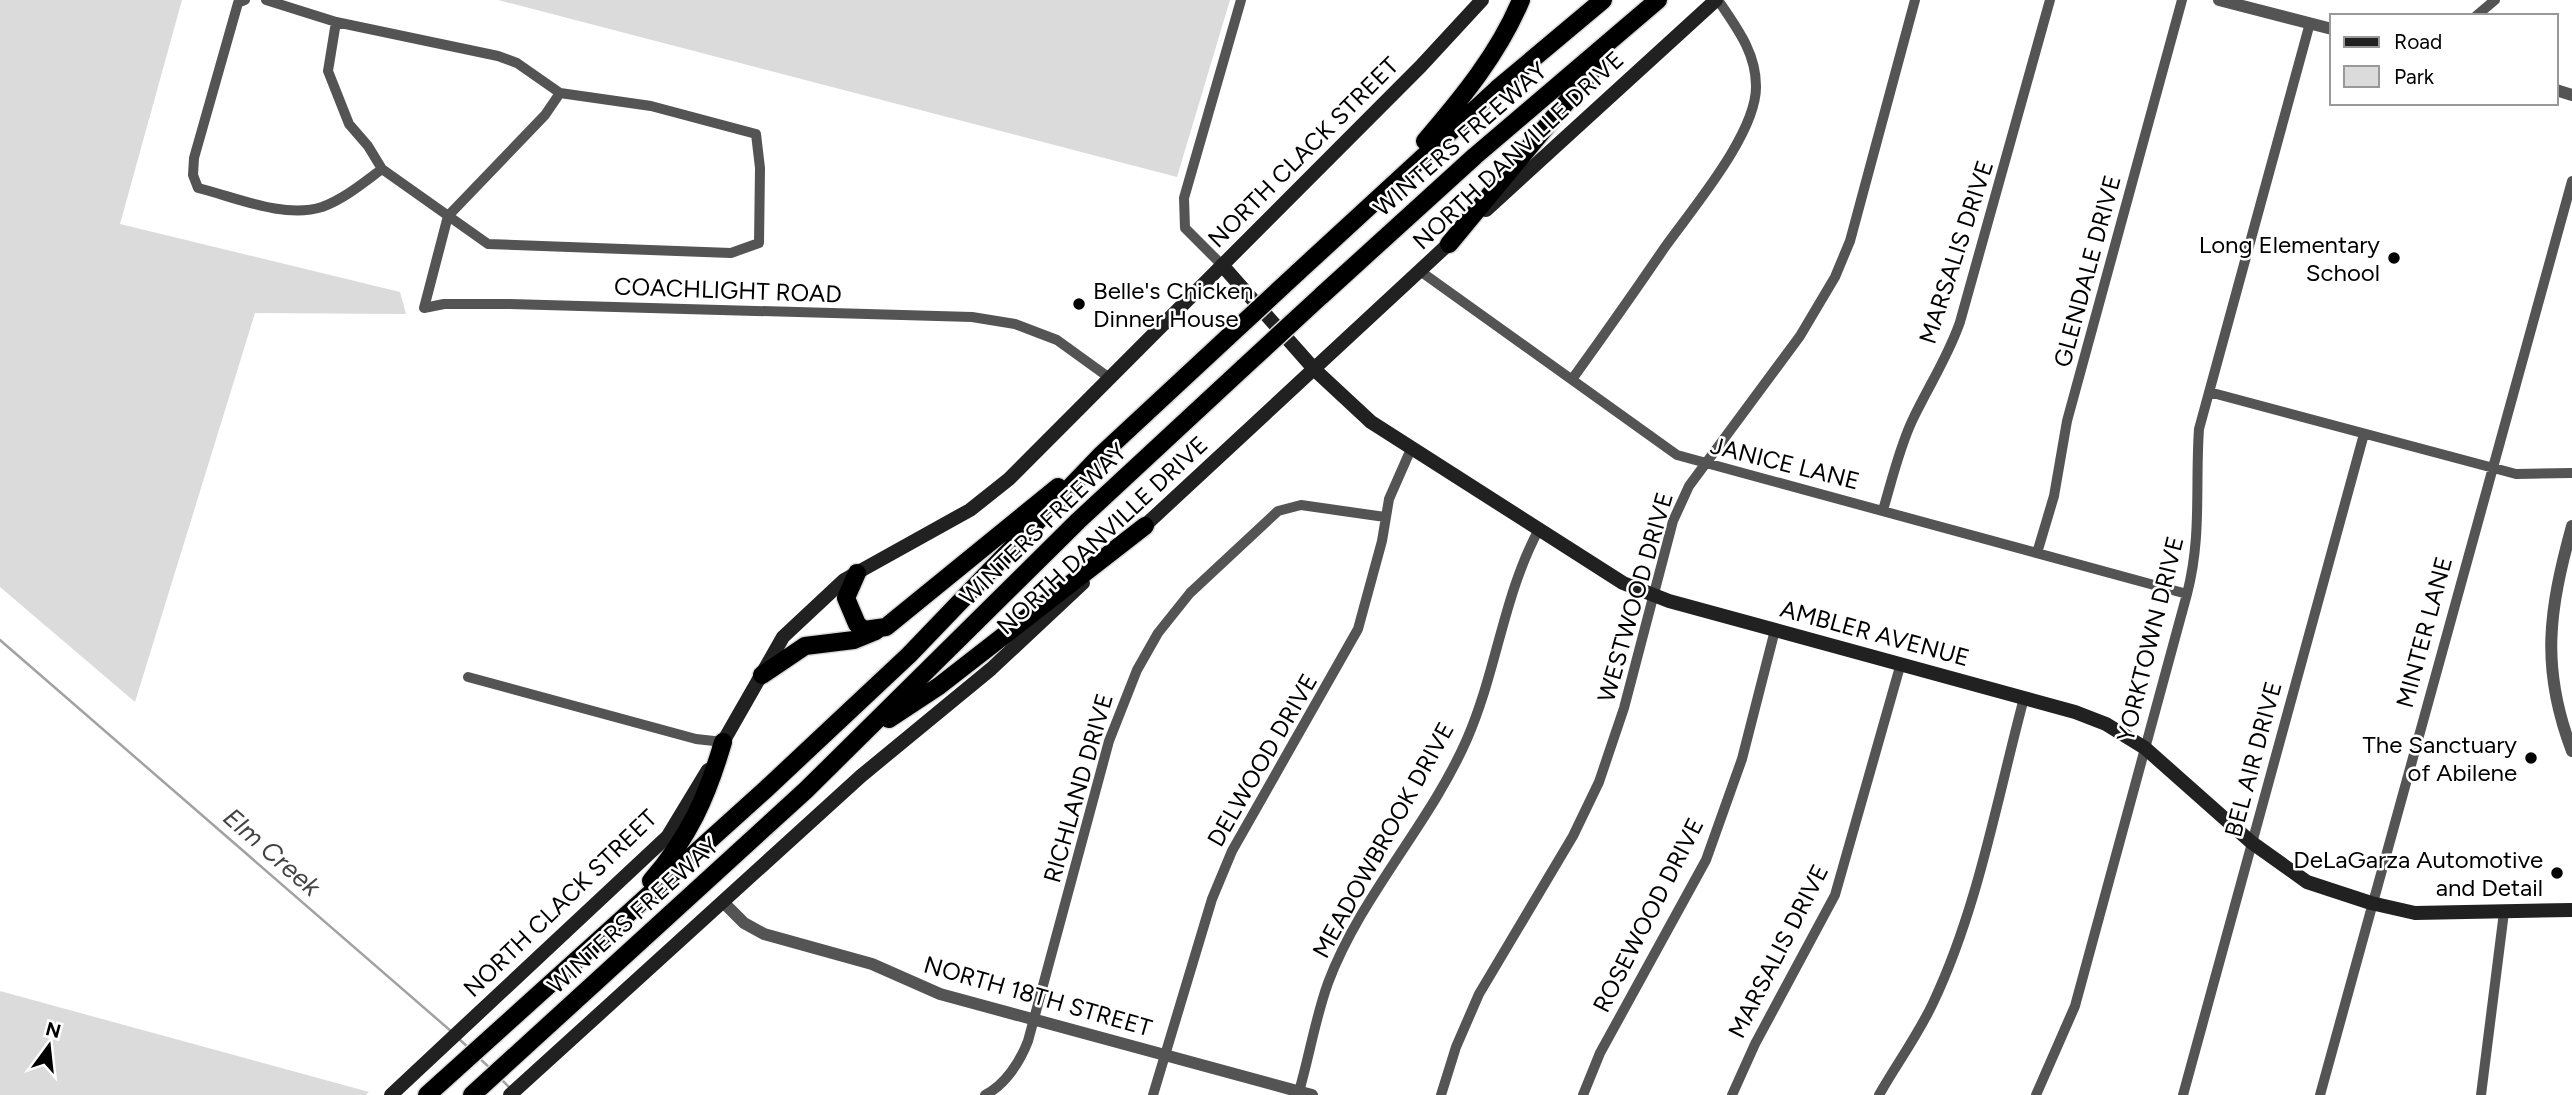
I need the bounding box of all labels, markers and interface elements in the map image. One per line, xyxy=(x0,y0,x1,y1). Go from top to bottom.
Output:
legend xyxy=(2330,14,2558,105)
text: Road xyxy=(2394,29,2442,54)
street label: NORTH DANVILLE DRIVE xyxy=(1407,45,1629,255)
street label: NORTH CLACK STREET xyxy=(1202,51,1404,253)
street label: WINTERS FREEWAY xyxy=(1367,55,1553,222)
text: Park xyxy=(2394,64,2435,89)
street label: MARSALIS DRIVE xyxy=(1913,157,1999,347)
street label: GLENDALE DRIVE xyxy=(2047,172,2127,370)
place label: Long Elementary School xyxy=(2199,230,2380,287)
marker: Long Elementary School xyxy=(2386,250,2402,266)
street label: COACHLIGHT ROAD xyxy=(614,272,842,308)
place label: Belle's Chicken Dinner House xyxy=(1093,276,1253,333)
marker: Belle's Chicken Dinner House xyxy=(1071,296,1087,312)
street label: NORTH DANVILLE DRIVE xyxy=(991,430,1213,640)
street label: JANICE LANE xyxy=(1707,430,1863,496)
street label: WINTERS FREEWAY xyxy=(954,437,1133,611)
street label: WESTWOOD DRIVE xyxy=(1591,489,1679,705)
street label: YORKTOWN DRIVE xyxy=(2110,533,2190,745)
street label: MINTER LANE xyxy=(2390,553,2458,711)
street label: AMBLER AVENUE xyxy=(1777,594,1973,672)
street label: DELWOOD DRIVE xyxy=(1201,668,1323,852)
street label: BEL AIR DRIVE xyxy=(2218,678,2288,840)
street label: RICHLAND DRIVE xyxy=(1037,690,1119,886)
street label: MEADOWBROOK DRIVE xyxy=(1306,717,1460,963)
place label: The Sanctuary of Abilene xyxy=(2363,730,2517,787)
marker: The Sanctuary of Abilene xyxy=(2523,750,2539,766)
water label: Elm Creek xyxy=(217,801,328,904)
street label: NORTH CLACK STREET xyxy=(457,803,663,1003)
street label: ROSEWOOD DRIVE xyxy=(1586,813,1710,1017)
street label: WINTERS FREEWAY xyxy=(541,830,725,1000)
place label: DeLaGarza Automotive and Detail xyxy=(2293,845,2543,902)
street label: MARSALIS DRIVE xyxy=(1722,859,1834,1043)
marker: DeLaGarza Automotive and Detail xyxy=(2549,865,2565,881)
street label: NORTH 18TH STREET xyxy=(921,950,1155,1042)
north arrow xyxy=(14,1011,84,1081)
text: N xyxy=(43,1017,63,1043)

